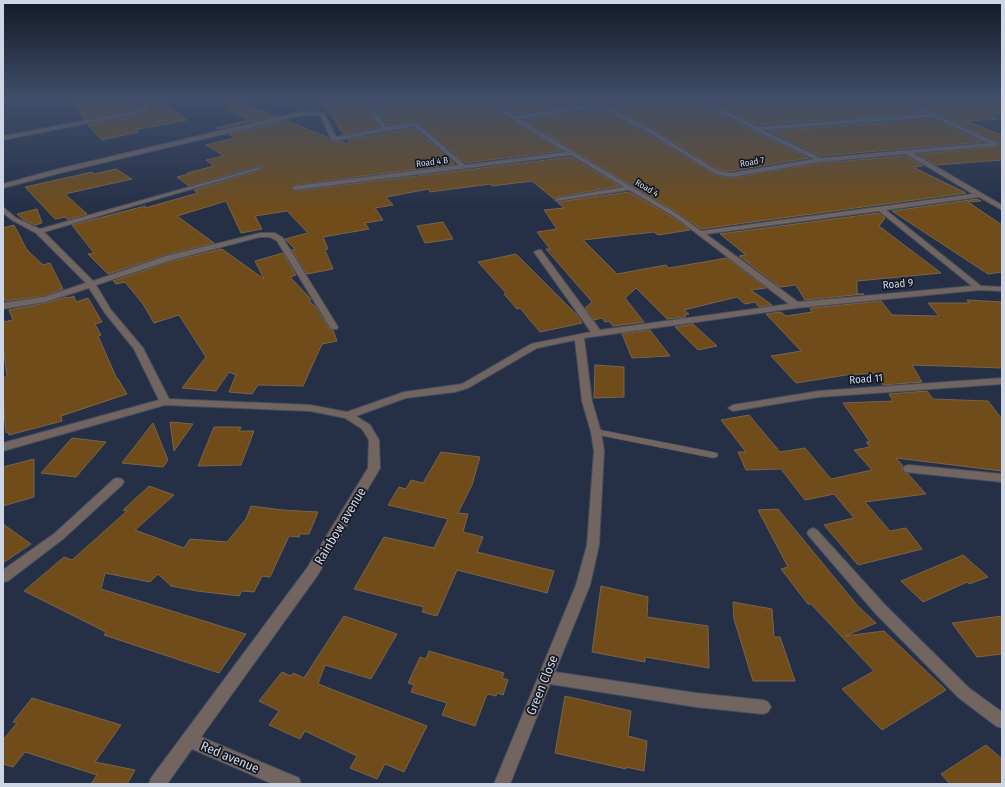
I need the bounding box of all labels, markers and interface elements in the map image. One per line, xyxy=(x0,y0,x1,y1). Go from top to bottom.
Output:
street label: Road 4 B xyxy=(415,155,449,169)
street label: Road 7 xyxy=(739,155,765,169)
street label: Road 4 xyxy=(634,177,661,199)
street label: Road 9 xyxy=(882,276,914,292)
street label: Road 11 xyxy=(849,371,883,387)
street label: Rainbow avenue xyxy=(311,485,369,567)
street label: Green Close xyxy=(523,653,561,717)
street label: Red avenue xyxy=(199,738,261,776)

